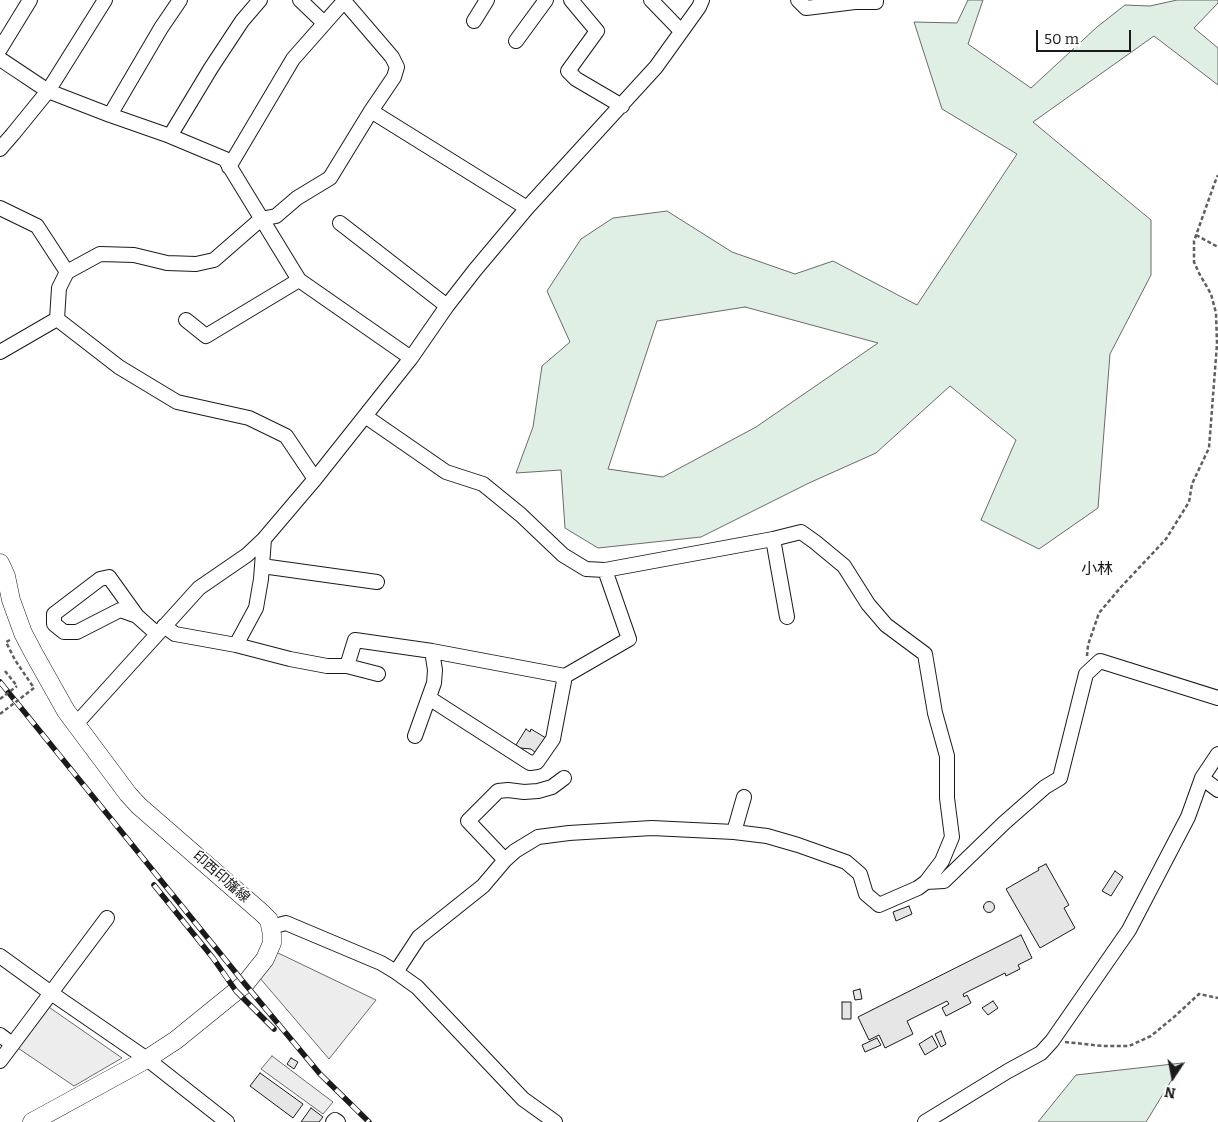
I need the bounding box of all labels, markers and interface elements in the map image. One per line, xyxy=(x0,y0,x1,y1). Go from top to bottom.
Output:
scale bar xyxy=(1038,20,1133,52)
text: 50 m xyxy=(1044,30,1079,48)
district label: 小林 xyxy=(1081,560,1113,580)
street label: 印西印旛線 xyxy=(189,848,253,906)
north arrow xyxy=(1148,1052,1198,1102)
text: N xyxy=(1163,1083,1177,1102)

